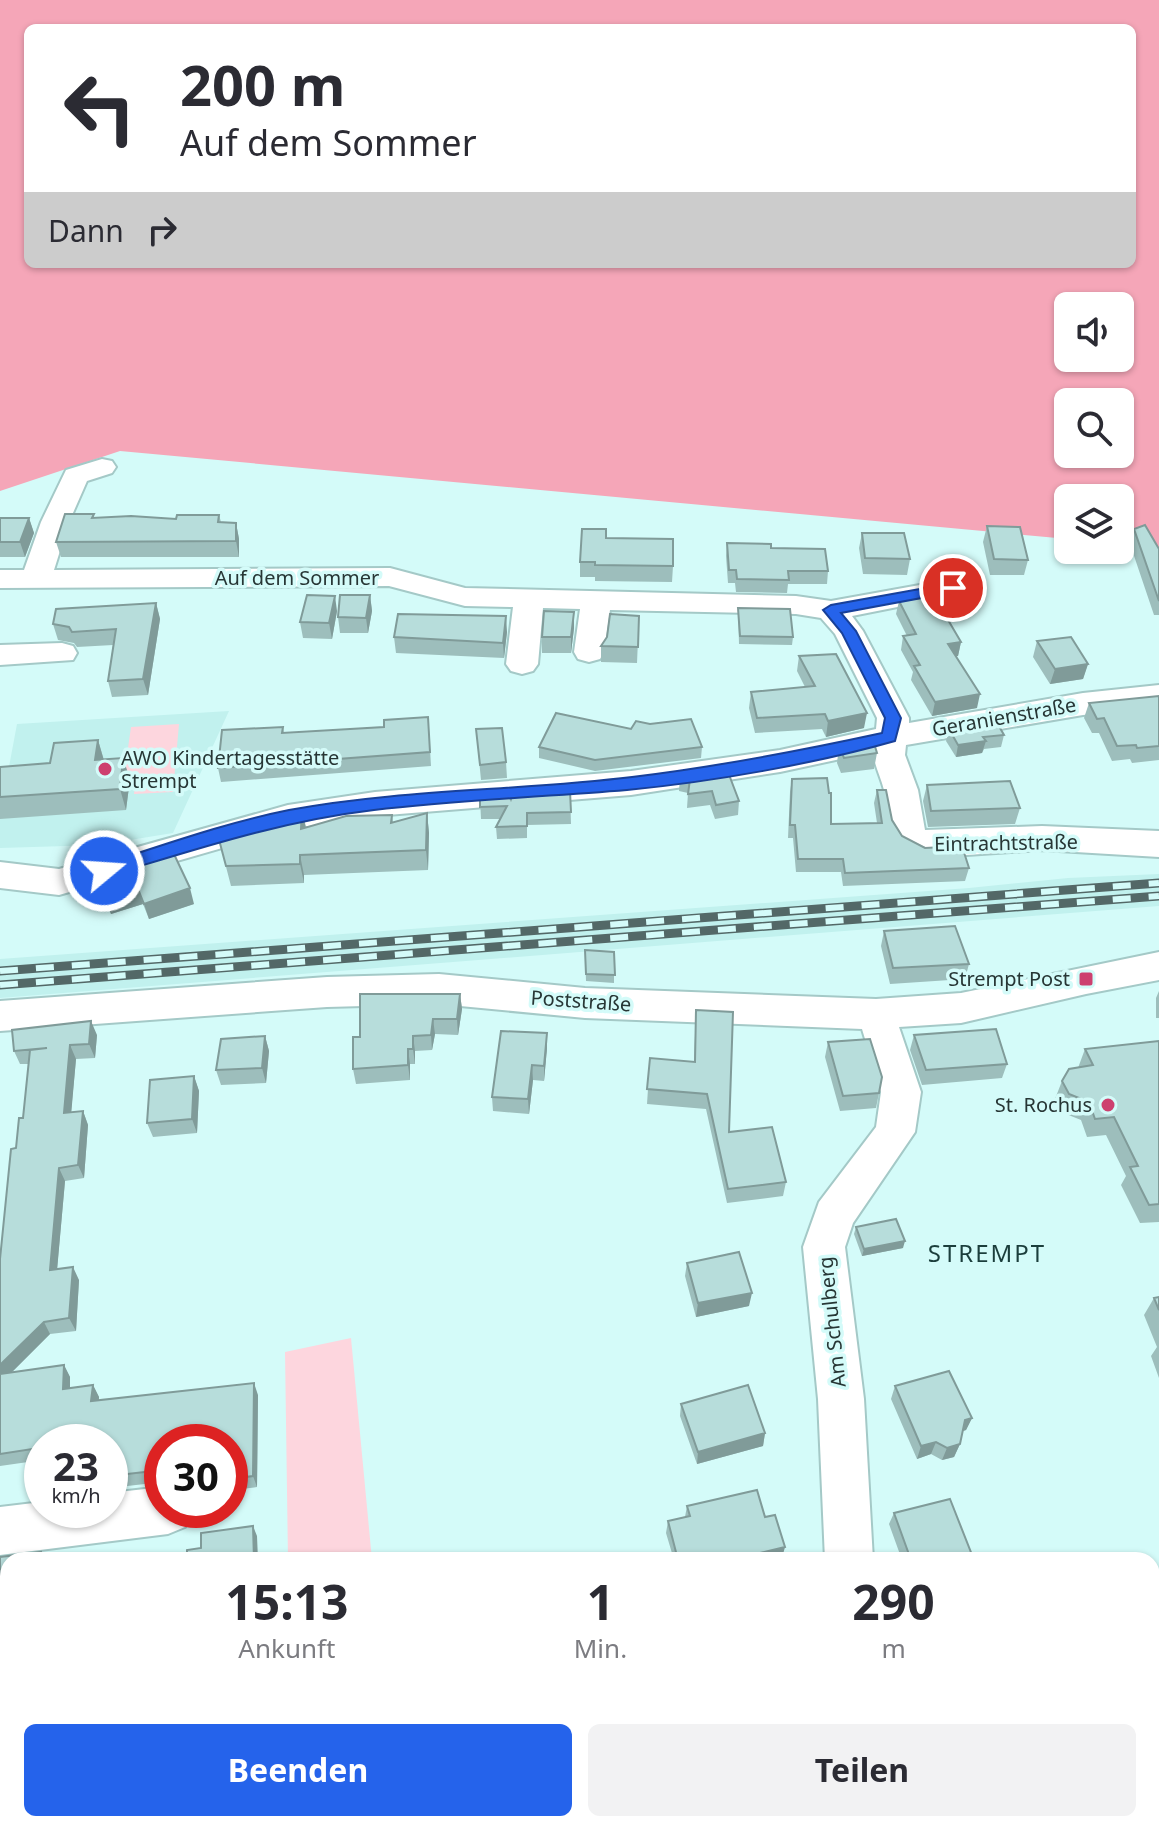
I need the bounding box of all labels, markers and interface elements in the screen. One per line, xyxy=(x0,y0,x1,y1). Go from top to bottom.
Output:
text: 200 m xyxy=(180,46,345,122)
icon: left xyxy=(48,56,152,160)
text: Auf dem Sommer xyxy=(180,118,477,167)
icon: right xyxy=(140,208,184,252)
text: Dann xyxy=(48,210,124,251)
map controls xyxy=(1054,292,1134,564)
button: sound xyxy=(1054,292,1134,372)
button: search xyxy=(1054,388,1134,468)
button: layers xyxy=(1054,484,1134,564)
pin xyxy=(919,554,987,622)
street label: Auf dem Sommer xyxy=(215,564,379,591)
icon: arrive xyxy=(931,566,975,610)
street label: Geranienstraße xyxy=(930,691,1078,742)
place label: AWO Kindertagesstätte Strempt xyxy=(121,744,339,794)
marker: AWO Kindertagesstätte Strempt xyxy=(96,760,114,778)
street label: Eintrachtstraße xyxy=(934,828,1078,857)
position arrow xyxy=(62,829,146,913)
place label: Strempt Post xyxy=(948,965,1070,992)
marker: Strempt Post xyxy=(1077,970,1095,988)
street label: Poststraße xyxy=(530,984,632,1017)
place label: St. Rochus xyxy=(995,1091,1092,1118)
marker: St. Rochus xyxy=(1099,1096,1117,1114)
district label: STREMPT xyxy=(928,1236,1046,1269)
street label: Am Schulberg xyxy=(811,1255,852,1389)
speed limit sign: 30 xyxy=(144,1424,248,1528)
text: 23 xyxy=(53,1438,99,1493)
text: km/h xyxy=(51,1482,101,1509)
text: 15:13 xyxy=(225,1569,349,1634)
text: 1 xyxy=(587,1569,614,1634)
text: 290 xyxy=(852,1569,935,1634)
text: Ankunft xyxy=(238,1630,335,1666)
text: Min. xyxy=(574,1630,627,1666)
text: m xyxy=(881,1630,906,1666)
button: Beenden xyxy=(24,1724,572,1816)
button: Teilen xyxy=(588,1724,1136,1816)

